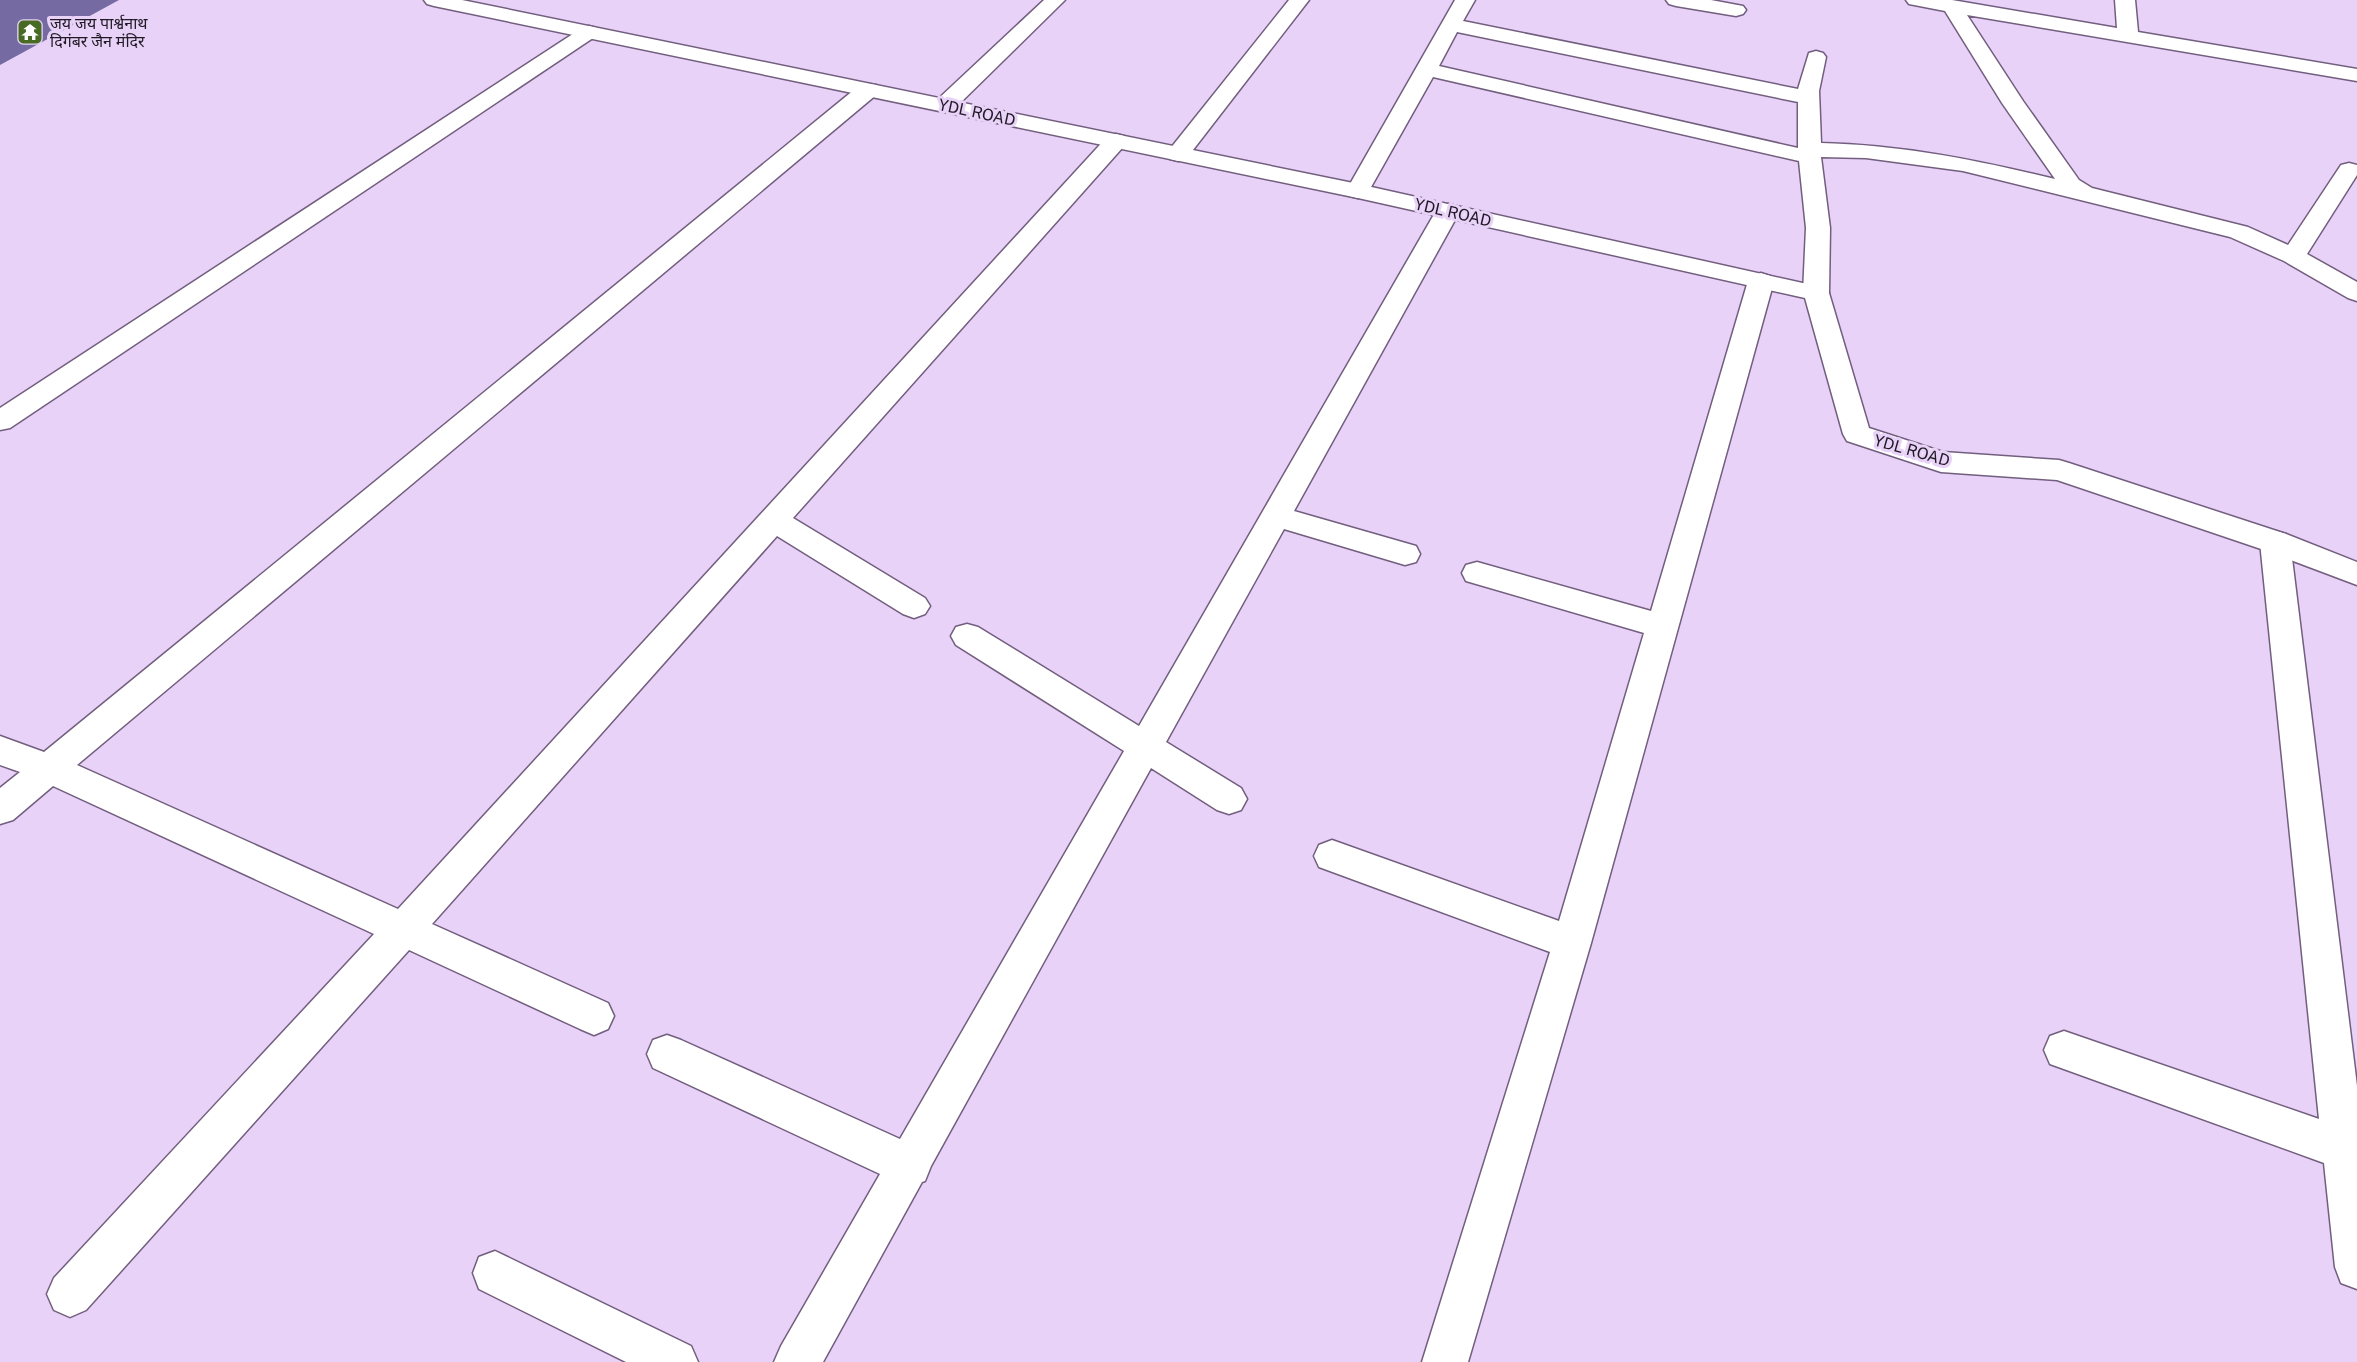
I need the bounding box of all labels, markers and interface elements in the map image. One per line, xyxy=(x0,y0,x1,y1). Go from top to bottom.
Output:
place label: जय जय पार्श्वनाथ दिगंबर जैन मंदिर xyxy=(50,14,148,51)
temple icon: जय जय पार्श्वनाथ दिगंबर जैन मंदिर xyxy=(15,17,45,47)
street label: YDL ROAD xyxy=(937,95,1017,130)
street label: YDL ROAD xyxy=(1413,194,1493,231)
street label: YDL ROAD xyxy=(1872,431,1952,470)

